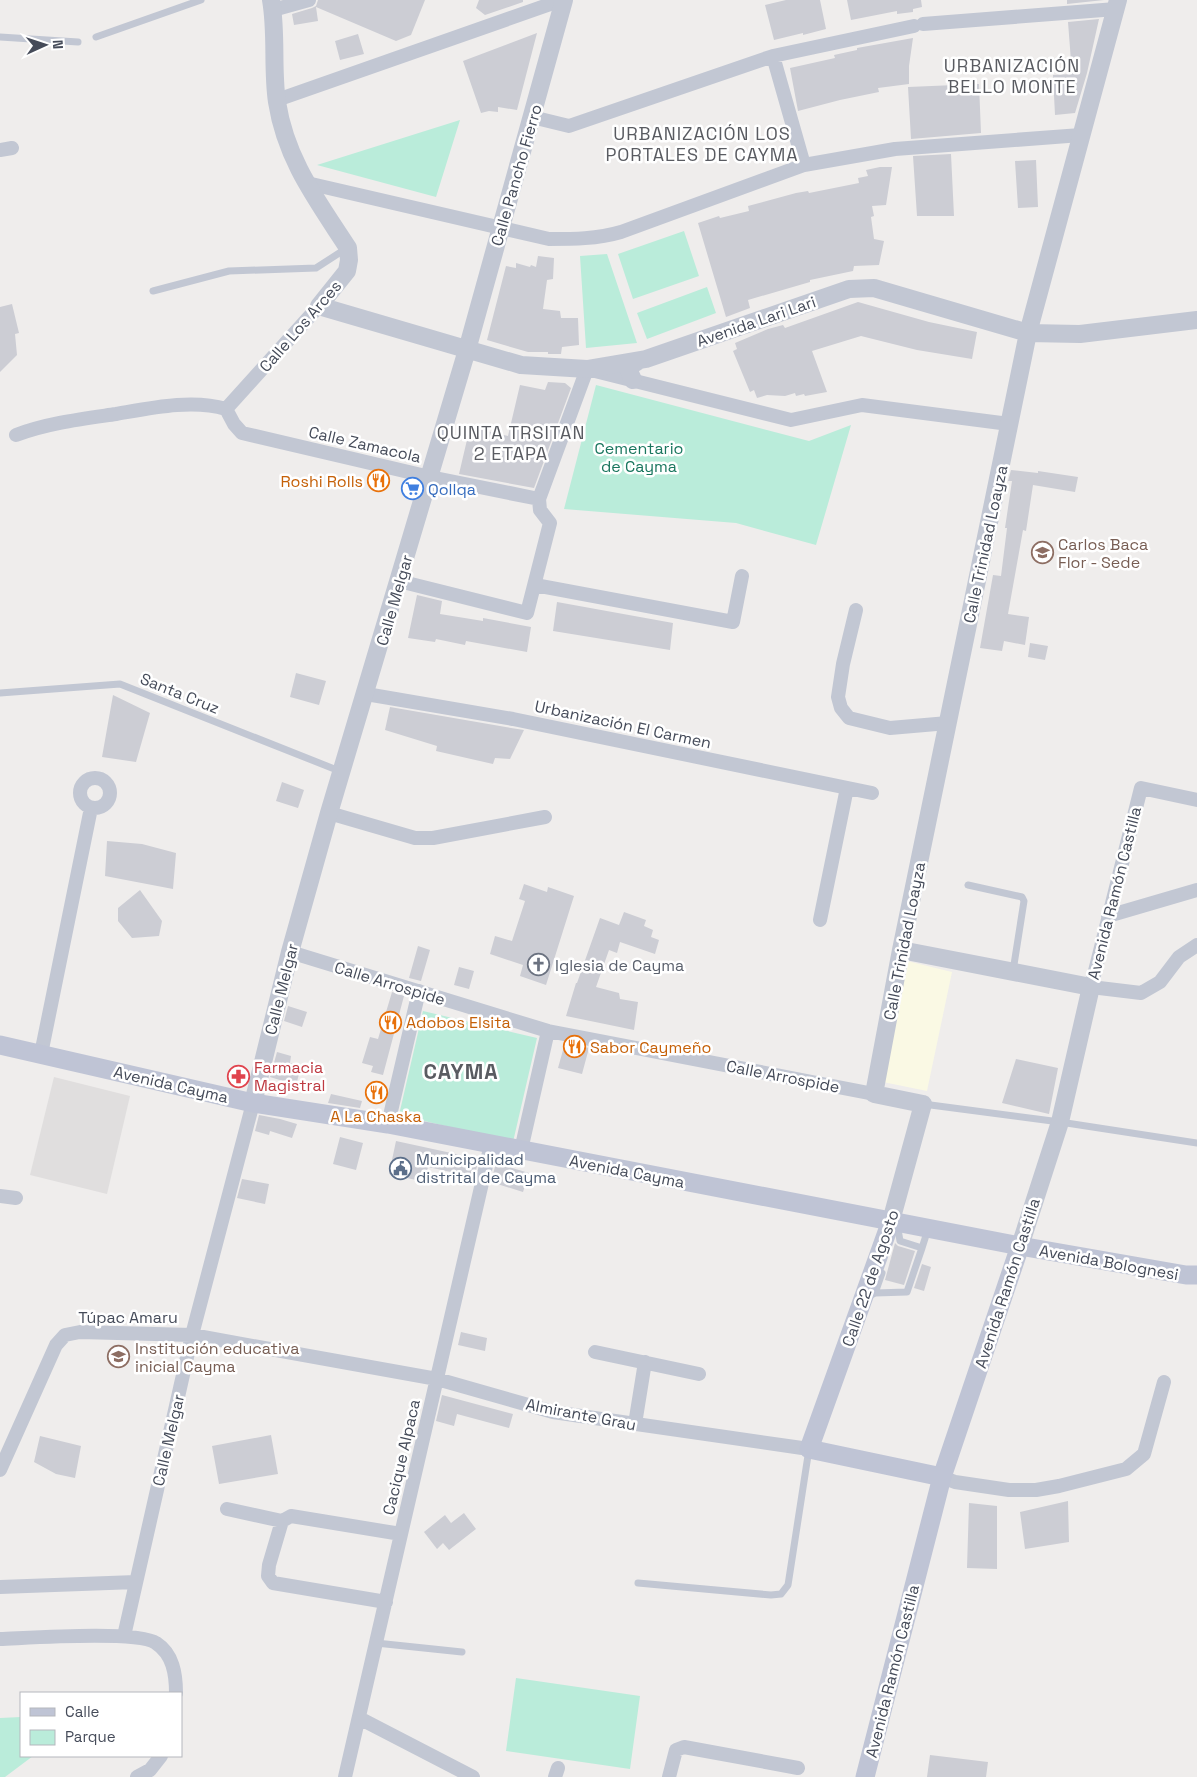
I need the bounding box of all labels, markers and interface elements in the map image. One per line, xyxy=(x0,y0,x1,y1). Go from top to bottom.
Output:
north arrow xyxy=(20,20,70,70)
text: N xyxy=(49,39,67,49)
district label: URBANIZACIÓN BELLO MONTE xyxy=(944,54,1080,98)
street label: Calle Pancho Fierro xyxy=(486,102,547,248)
district label: URBANIZACIÓN LOS PORTALES DE CAYMA xyxy=(605,122,799,166)
street label: Calle Los Arces xyxy=(255,276,346,377)
street label: Avenida Lari Lari xyxy=(694,291,819,352)
street label: Calle Zamacola xyxy=(307,421,423,468)
district label: QUINTA TRSITAN 2 ETAPA xyxy=(437,421,585,465)
park label: Cementario de Cayma xyxy=(595,438,683,477)
street label: Calle Trinidad Loayza xyxy=(958,463,1012,625)
restaurant icon: Roshi Rolls xyxy=(367,469,391,493)
place label: Roshi Rolls xyxy=(280,471,363,492)
supermarket icon: Qollqa xyxy=(400,477,424,501)
place label: Qollqa xyxy=(428,479,476,500)
place label: Carlos Baca Flor - Sede xyxy=(1058,534,1148,573)
school or university icon: Carlos Baca Flor - Sede xyxy=(1030,541,1054,565)
street label: Calle Melgar xyxy=(371,552,417,648)
street label: Santa Cruz xyxy=(137,668,223,719)
street label: Urbanización El Carmen xyxy=(533,695,713,753)
street label: Avenida Ramón Castilla xyxy=(1083,804,1146,982)
street label: Calle Trinidad Loayza xyxy=(879,860,930,1022)
street label: Calle Melgar xyxy=(260,941,303,1037)
church icon: Iglesia de Cayma xyxy=(527,953,551,977)
place label: Iglesia de Cayma xyxy=(555,955,684,976)
street label: Calle Arrospide xyxy=(332,957,448,1010)
restaurant icon: Adobos Elsita xyxy=(378,1010,402,1034)
place label: Adobos Elsita xyxy=(406,1012,511,1033)
restaurant icon: Sabor Caymeño xyxy=(562,1035,586,1059)
place label: Sabor Caymeño xyxy=(590,1037,711,1058)
street label: Calle Arrospide xyxy=(725,1055,841,1098)
place label: Farmacia Magistral xyxy=(254,1057,326,1096)
district label: CAYMA xyxy=(423,1058,499,1085)
street label: Avenida Cayma xyxy=(112,1061,230,1108)
pharmacy icon: Farmacia Magistral xyxy=(226,1064,250,1088)
restaurant icon: A La Chaska xyxy=(364,1080,388,1104)
place label: A La Chaska xyxy=(330,1106,422,1127)
place label: Municipalidad distrital de Cayma xyxy=(416,1149,556,1188)
street label: Avenida Cayma xyxy=(568,1150,686,1193)
public building icon: Municipalidad distrital de Cayma xyxy=(388,1156,412,1180)
street label: Avenida Ramón Castilla xyxy=(970,1195,1045,1371)
street label: Calle 22 de Agosto xyxy=(837,1207,904,1349)
street label: Avenida Bolognesi xyxy=(1038,1240,1180,1285)
street label: Túpac Amaru xyxy=(78,1307,178,1328)
place label: Institución educativa inicial Cayma xyxy=(135,1338,299,1377)
school or university icon: Institución educativa inicial Cayma xyxy=(107,1345,131,1369)
street label: Calle Melgar xyxy=(148,1392,189,1488)
street label: Almirante Grau xyxy=(524,1393,638,1435)
street label: Cacique Alpaca xyxy=(378,1397,425,1517)
street label: Avenida Ramón Castilla xyxy=(861,1582,924,1760)
legend xyxy=(20,1692,182,1757)
text: Calle xyxy=(65,1702,100,1721)
text: Parque xyxy=(65,1727,116,1746)

